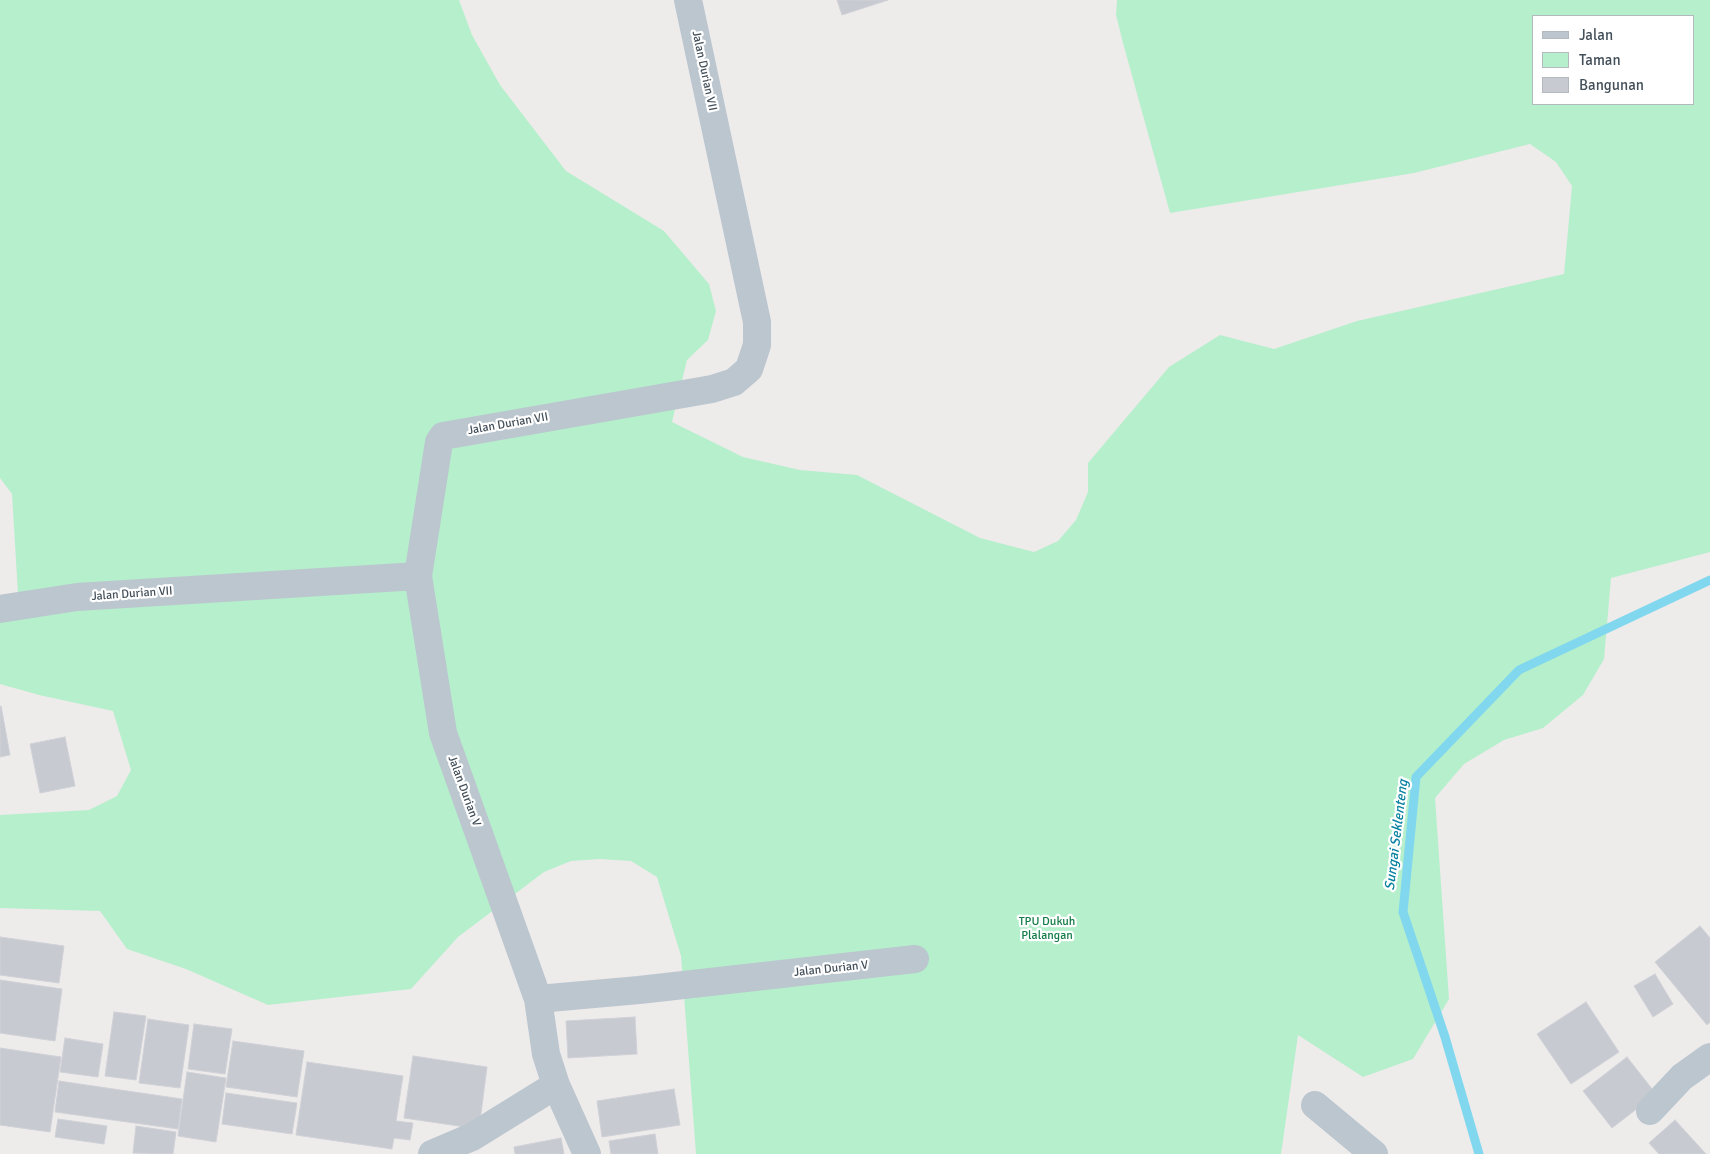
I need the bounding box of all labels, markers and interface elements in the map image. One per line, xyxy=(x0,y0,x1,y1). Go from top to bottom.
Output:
legend xyxy=(1532,15,1695,105)
text: Jalan xyxy=(1579,26,1613,44)
street label: Jalan Durian VII xyxy=(688,30,720,112)
text: Taman xyxy=(1579,51,1621,69)
text: Bangunan xyxy=(1579,76,1644,94)
street label: Jalan Durian VII xyxy=(467,410,549,438)
street label: Jalan Durian VII xyxy=(91,584,173,604)
street label: Jalan Durian V xyxy=(445,754,483,828)
water label: Sungai Seklenteng xyxy=(1382,779,1412,891)
park label: TPU Dukuh Plalangan xyxy=(1019,915,1075,943)
street label: Jalan Durian V xyxy=(793,958,869,980)

